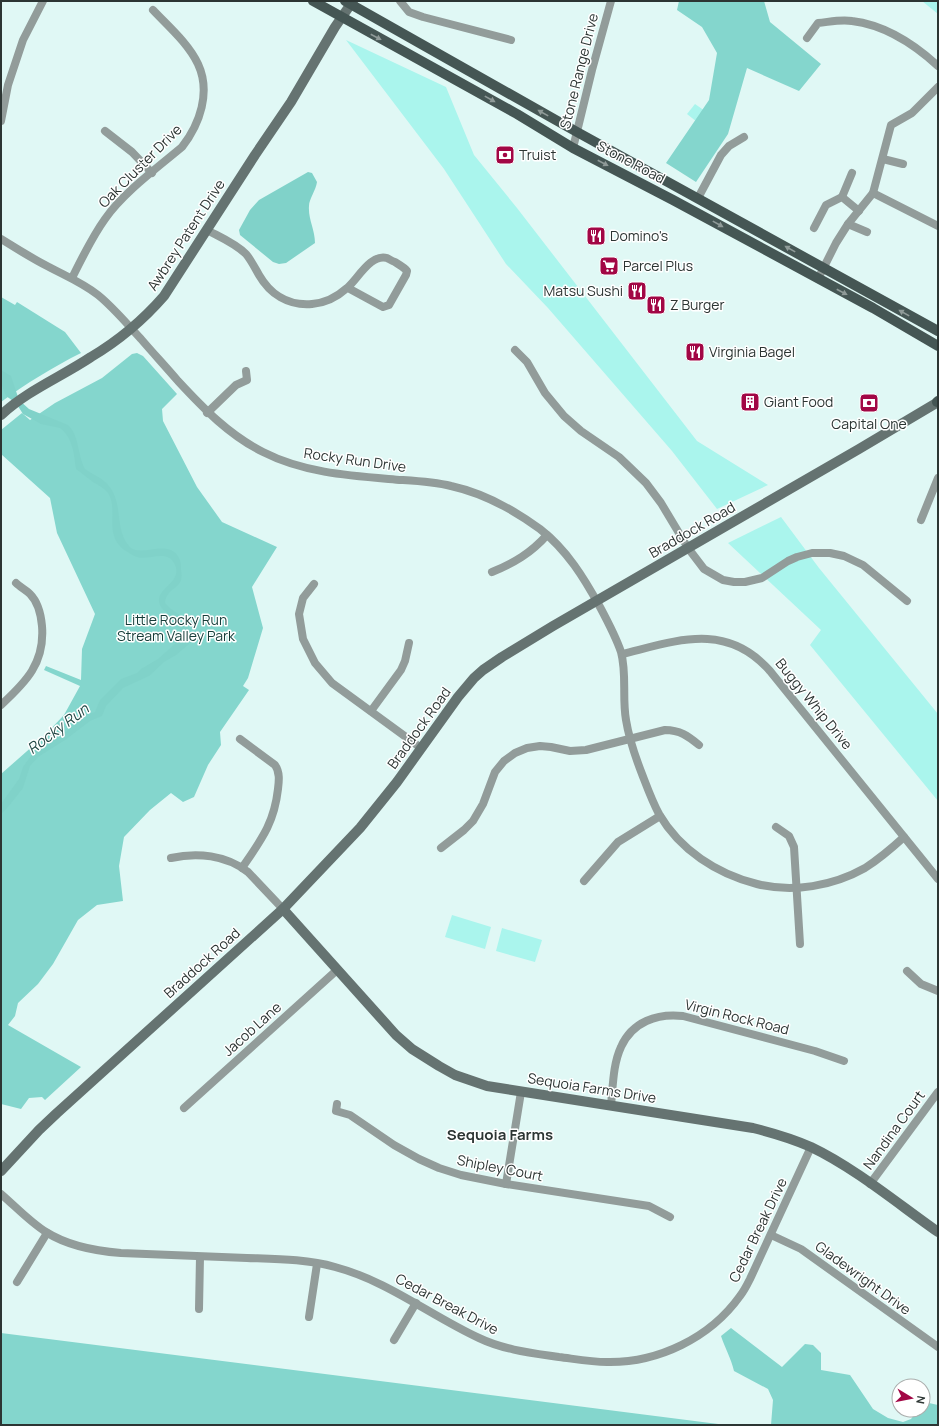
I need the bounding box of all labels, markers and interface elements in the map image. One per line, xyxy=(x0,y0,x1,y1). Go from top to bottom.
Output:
street label: Stone Range Drive xyxy=(555,11,602,131)
one-way arrow xyxy=(370,33,382,40)
one-way arrow xyxy=(484,95,496,102)
one-way arrow xyxy=(537,110,549,117)
street label: Oak Cluster Drive xyxy=(94,120,186,212)
street label: Stone Road xyxy=(594,136,669,187)
bank icon: Truist xyxy=(494,144,516,166)
place label: Truist xyxy=(519,145,557,164)
one-way arrow xyxy=(597,160,609,167)
street label: Awbrey Patent Drive xyxy=(142,175,229,294)
one-way arrow xyxy=(712,221,724,228)
restaurant icon: Domino's xyxy=(585,225,607,247)
place label: Domino's xyxy=(610,226,668,245)
one-way arrow xyxy=(784,246,796,253)
supermarket icon: Parcel Plus xyxy=(598,255,620,277)
place label: Parcel Plus xyxy=(623,256,693,275)
restaurant icon: Matsu Sushi xyxy=(626,280,648,302)
place label: Matsu Sushi xyxy=(544,281,623,300)
one-way arrow xyxy=(837,289,848,295)
restaurant icon: Z Burger xyxy=(645,294,667,316)
place label: Z Burger xyxy=(670,295,725,314)
one-way arrow xyxy=(898,309,910,316)
restaurant icon: Virginia Bagel xyxy=(684,341,706,363)
place label: Virginia Bagel xyxy=(709,342,795,361)
building icon: Giant Food xyxy=(739,391,761,413)
place label: Giant Food xyxy=(764,392,833,411)
bank icon: Capital One xyxy=(858,392,880,414)
place label: Capital One xyxy=(831,414,907,433)
street label: Rocky Run Drive xyxy=(303,443,407,476)
street label: Braddock Road xyxy=(645,497,738,562)
park label: Little Rocky Run Stream Valley Park xyxy=(117,610,236,645)
street label: Buggy Whip Drive xyxy=(772,654,857,753)
street label: Braddock Road xyxy=(382,683,455,772)
water label: Rocky Run xyxy=(23,698,94,759)
street label: Braddock Road xyxy=(159,923,244,1002)
street label: Virgin Rock Road xyxy=(683,994,791,1039)
street label: Jacob Lane xyxy=(218,997,285,1060)
street label: Sequoia Farms Drive xyxy=(526,1068,658,1107)
street label: Nandina Court xyxy=(858,1086,929,1173)
district label: Sequoia Farms xyxy=(447,1124,553,1145)
street label: Shipley Court xyxy=(455,1150,545,1185)
street label: Cedar Break Drive xyxy=(724,1174,791,1285)
street label: Gladewright Drive xyxy=(812,1236,915,1319)
street label: Cedar Break Drive xyxy=(392,1268,502,1339)
north arrow xyxy=(891,1378,931,1418)
text: N xyxy=(913,1395,929,1405)

